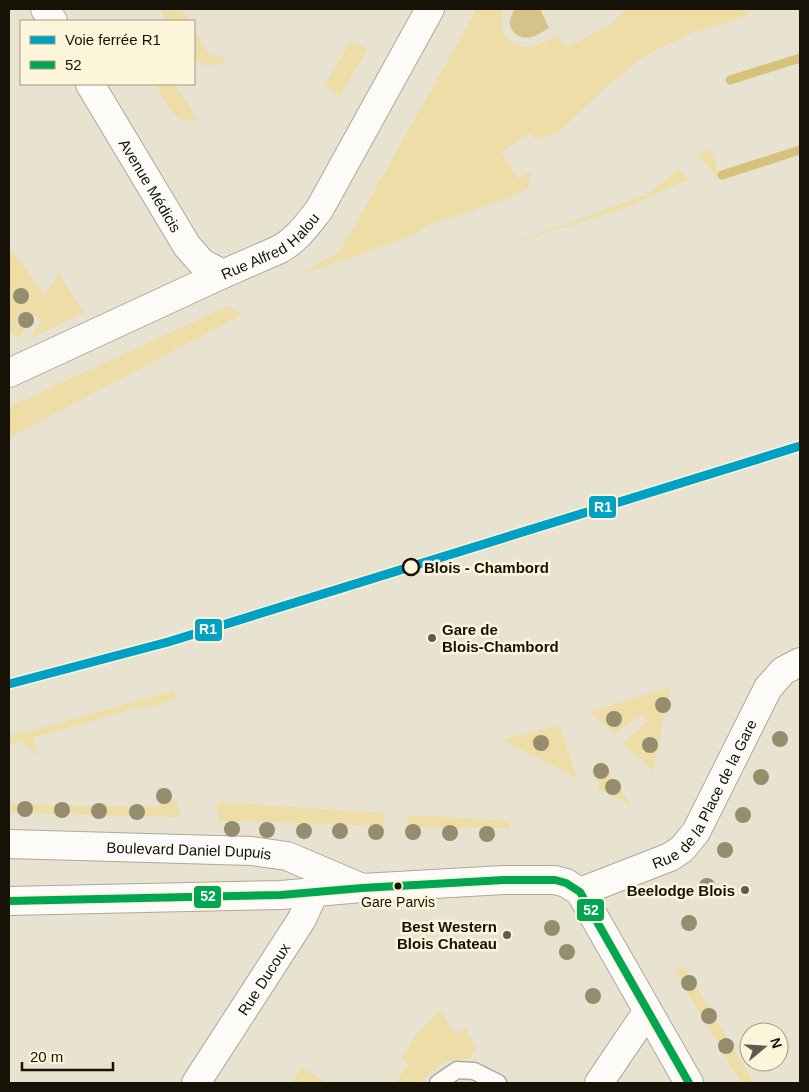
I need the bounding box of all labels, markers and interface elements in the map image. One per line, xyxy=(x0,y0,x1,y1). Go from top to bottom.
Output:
legend xyxy=(20,20,195,85)
text: Voie ferrée R1 xyxy=(65,31,161,48)
text: 52 xyxy=(65,56,82,73)
street label: Avenue Médicis xyxy=(116,136,185,235)
street label: Rue Alfred Halou xyxy=(218,209,322,282)
line badge: R1 xyxy=(588,495,617,519)
text: R1 xyxy=(594,499,612,515)
marker: Blois - Chambord xyxy=(402,558,420,576)
place label: Blois - Chambord xyxy=(424,559,549,576)
line badge: R1 xyxy=(194,618,223,642)
text: R1 xyxy=(199,621,217,637)
place label: Gare de Blois-Chambord xyxy=(442,621,559,655)
marker: Gare de Blois-Chambord xyxy=(426,632,438,644)
street label: Rue de la Place de la Gare xyxy=(650,716,760,872)
street label: Boulevard Daniel Dupuis xyxy=(106,838,273,862)
marker: Gare Parvis xyxy=(393,881,403,891)
place label: Beelodge Blois xyxy=(627,882,735,899)
marker: Beelodge Blois xyxy=(739,884,751,896)
line badge: 52 xyxy=(193,885,222,909)
text: 52 xyxy=(200,888,216,904)
place label: Gare Parvis xyxy=(361,894,435,910)
line badge: 52 xyxy=(576,898,605,922)
text: 52 xyxy=(583,902,599,918)
place label: Best Western Blois Chateau xyxy=(397,918,497,952)
marker: Best Western Blois Chateau xyxy=(501,929,513,941)
street label: Rue Ducoux xyxy=(234,939,293,1018)
north arrow xyxy=(739,1022,789,1072)
text: N xyxy=(767,1036,786,1050)
scale bar xyxy=(22,1040,114,1072)
text: 20 m xyxy=(30,1048,63,1065)

